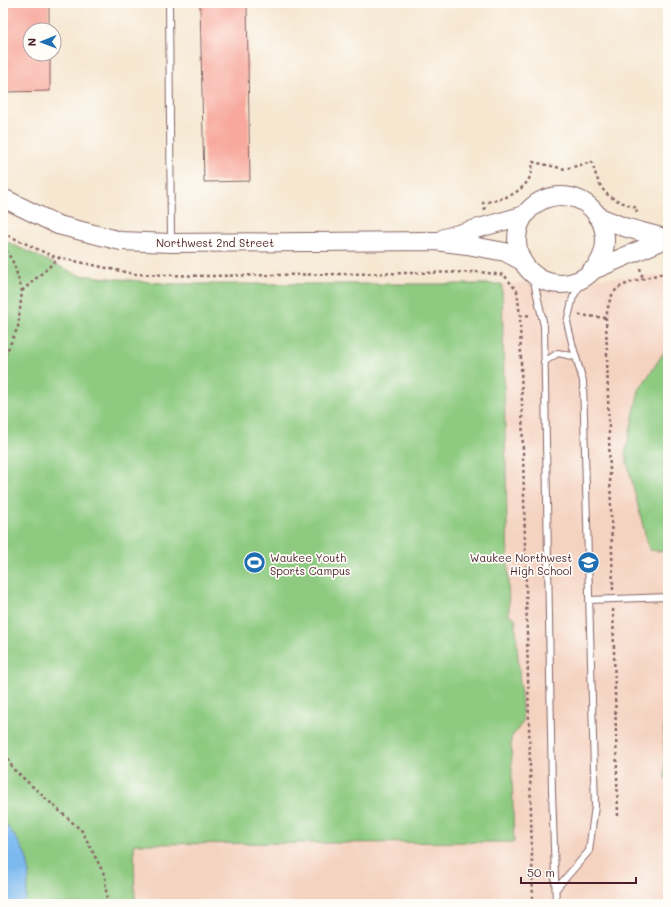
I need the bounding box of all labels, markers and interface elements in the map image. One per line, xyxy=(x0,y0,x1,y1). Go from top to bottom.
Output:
north arrow xyxy=(22,22,62,62)
text: N xyxy=(24,38,39,46)
street label: Northwest 2nd Street xyxy=(156,235,274,250)
sports icon: Waukee Youth Sports Campus xyxy=(242,550,268,576)
place label: Waukee Youth Sports Campus xyxy=(270,550,350,578)
place label: Waukee Northwest High School xyxy=(470,550,572,578)
school or university icon: Waukee Northwest High School xyxy=(575,550,601,576)
scale bar xyxy=(521,859,636,885)
text: 50 m xyxy=(527,864,555,880)

